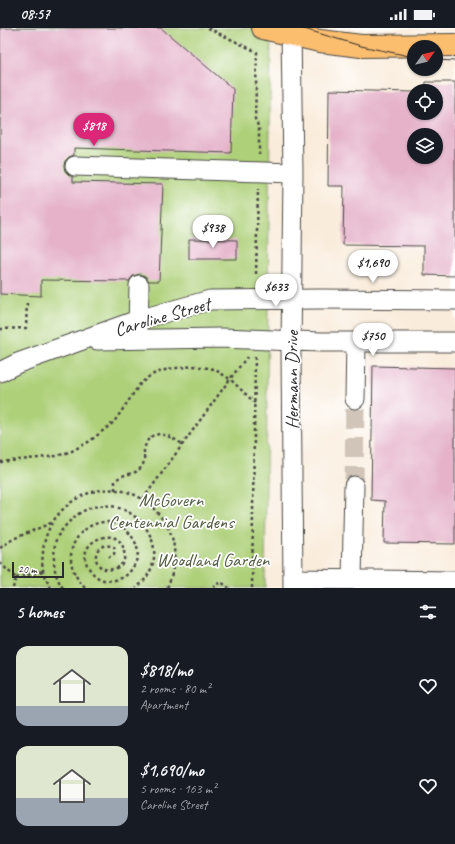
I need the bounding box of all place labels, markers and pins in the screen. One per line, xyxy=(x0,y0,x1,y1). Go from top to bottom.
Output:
pin: $818 xyxy=(70,113,118,147)
pin: $938 xyxy=(189,215,237,249)
pin: $1,690 xyxy=(340,250,406,284)
pin: $633 xyxy=(252,274,300,308)
pin: $750 xyxy=(349,323,397,357)

